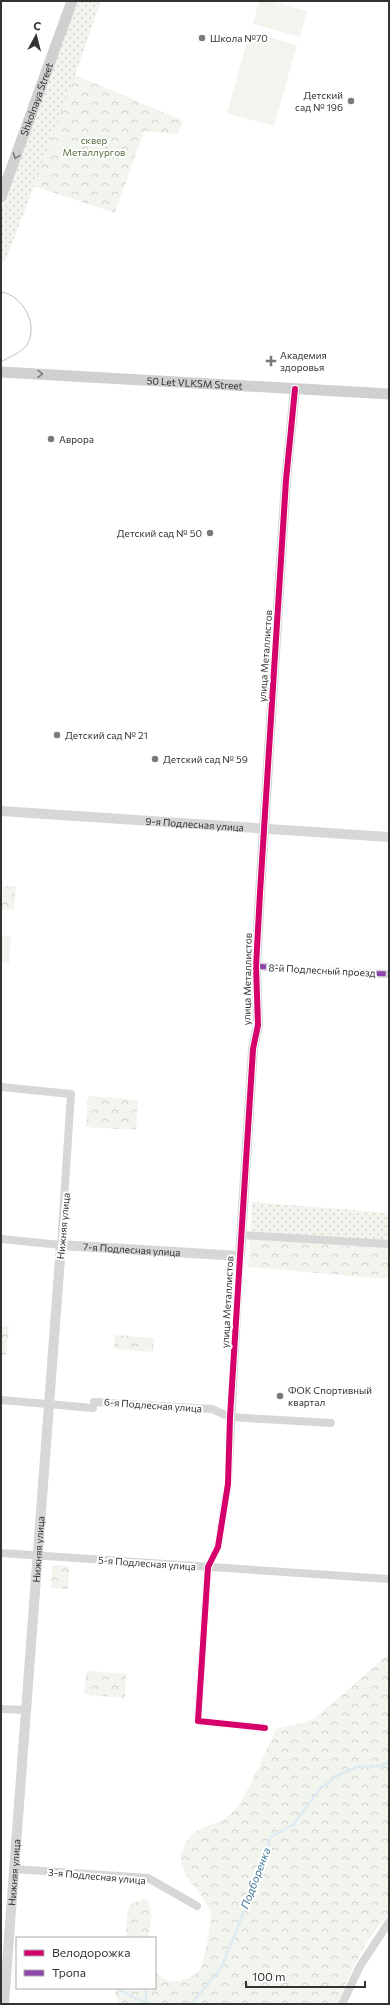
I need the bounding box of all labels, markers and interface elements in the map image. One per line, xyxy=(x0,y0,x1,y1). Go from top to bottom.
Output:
north arrow xyxy=(16,16,56,56)
text: С xyxy=(33,19,42,33)
place label: Школа №70 xyxy=(210,32,268,44)
marker: Школа №70 xyxy=(197,33,207,43)
street label: Shkolnaya Street xyxy=(18,61,55,137)
place label: Детский сад № 196 xyxy=(295,89,343,113)
marker: Детский сад № 196 xyxy=(346,96,356,106)
park label: сквер Металлургов xyxy=(63,134,125,158)
one-way arrow xyxy=(12,152,20,159)
place label: Академия здоровья xyxy=(280,349,327,373)
marker: Академия здоровья xyxy=(265,355,277,367)
one-way arrow xyxy=(37,370,43,379)
street label: 50 Let VLKSM Street xyxy=(146,374,243,392)
place label: Аврора xyxy=(59,433,94,445)
marker: Аврора xyxy=(46,434,56,444)
place label: Детский сад № 50 xyxy=(117,527,202,539)
marker: Детский сад № 50 xyxy=(205,528,215,538)
street label: улица Металлистов xyxy=(256,610,274,702)
place label: Детский сад № 21 xyxy=(65,729,148,741)
marker: Детский сад № 21 xyxy=(52,730,62,740)
place label: Детский сад № 59 xyxy=(163,753,248,765)
marker: Детский сад № 59 xyxy=(150,754,160,764)
street label: 9-я Подлесная улица xyxy=(145,815,244,833)
street label: улица Металлистов xyxy=(240,933,254,1025)
street label: 8-й Подлесный проезд xyxy=(268,961,376,979)
street label: Нижняя улица xyxy=(54,1192,72,1260)
street label: 7-я Подлесная улица xyxy=(83,1240,181,1258)
street label: улица Металлистов xyxy=(219,1256,235,1348)
place label: ФОК Спортивный квартал xyxy=(288,1384,372,1408)
marker: ФОК Спортивный квартал xyxy=(275,1391,285,1401)
street label: 6-я Подлесная улица xyxy=(104,1396,202,1414)
street label: Нижняя улица xyxy=(30,1516,47,1583)
street label: 5-я Подлесная улица xyxy=(98,1554,196,1572)
street label: Нижняя улица xyxy=(5,1839,22,1906)
water label: Подборенка xyxy=(237,1845,273,1910)
street label: 3-я Подлесная улица xyxy=(48,1866,146,1886)
legend xyxy=(16,1937,156,1989)
text: Велодорожка xyxy=(52,1945,130,1959)
scale bar xyxy=(246,1963,365,1989)
text: Тропа xyxy=(52,1965,86,1979)
text: 100 m xyxy=(252,1969,286,1983)

